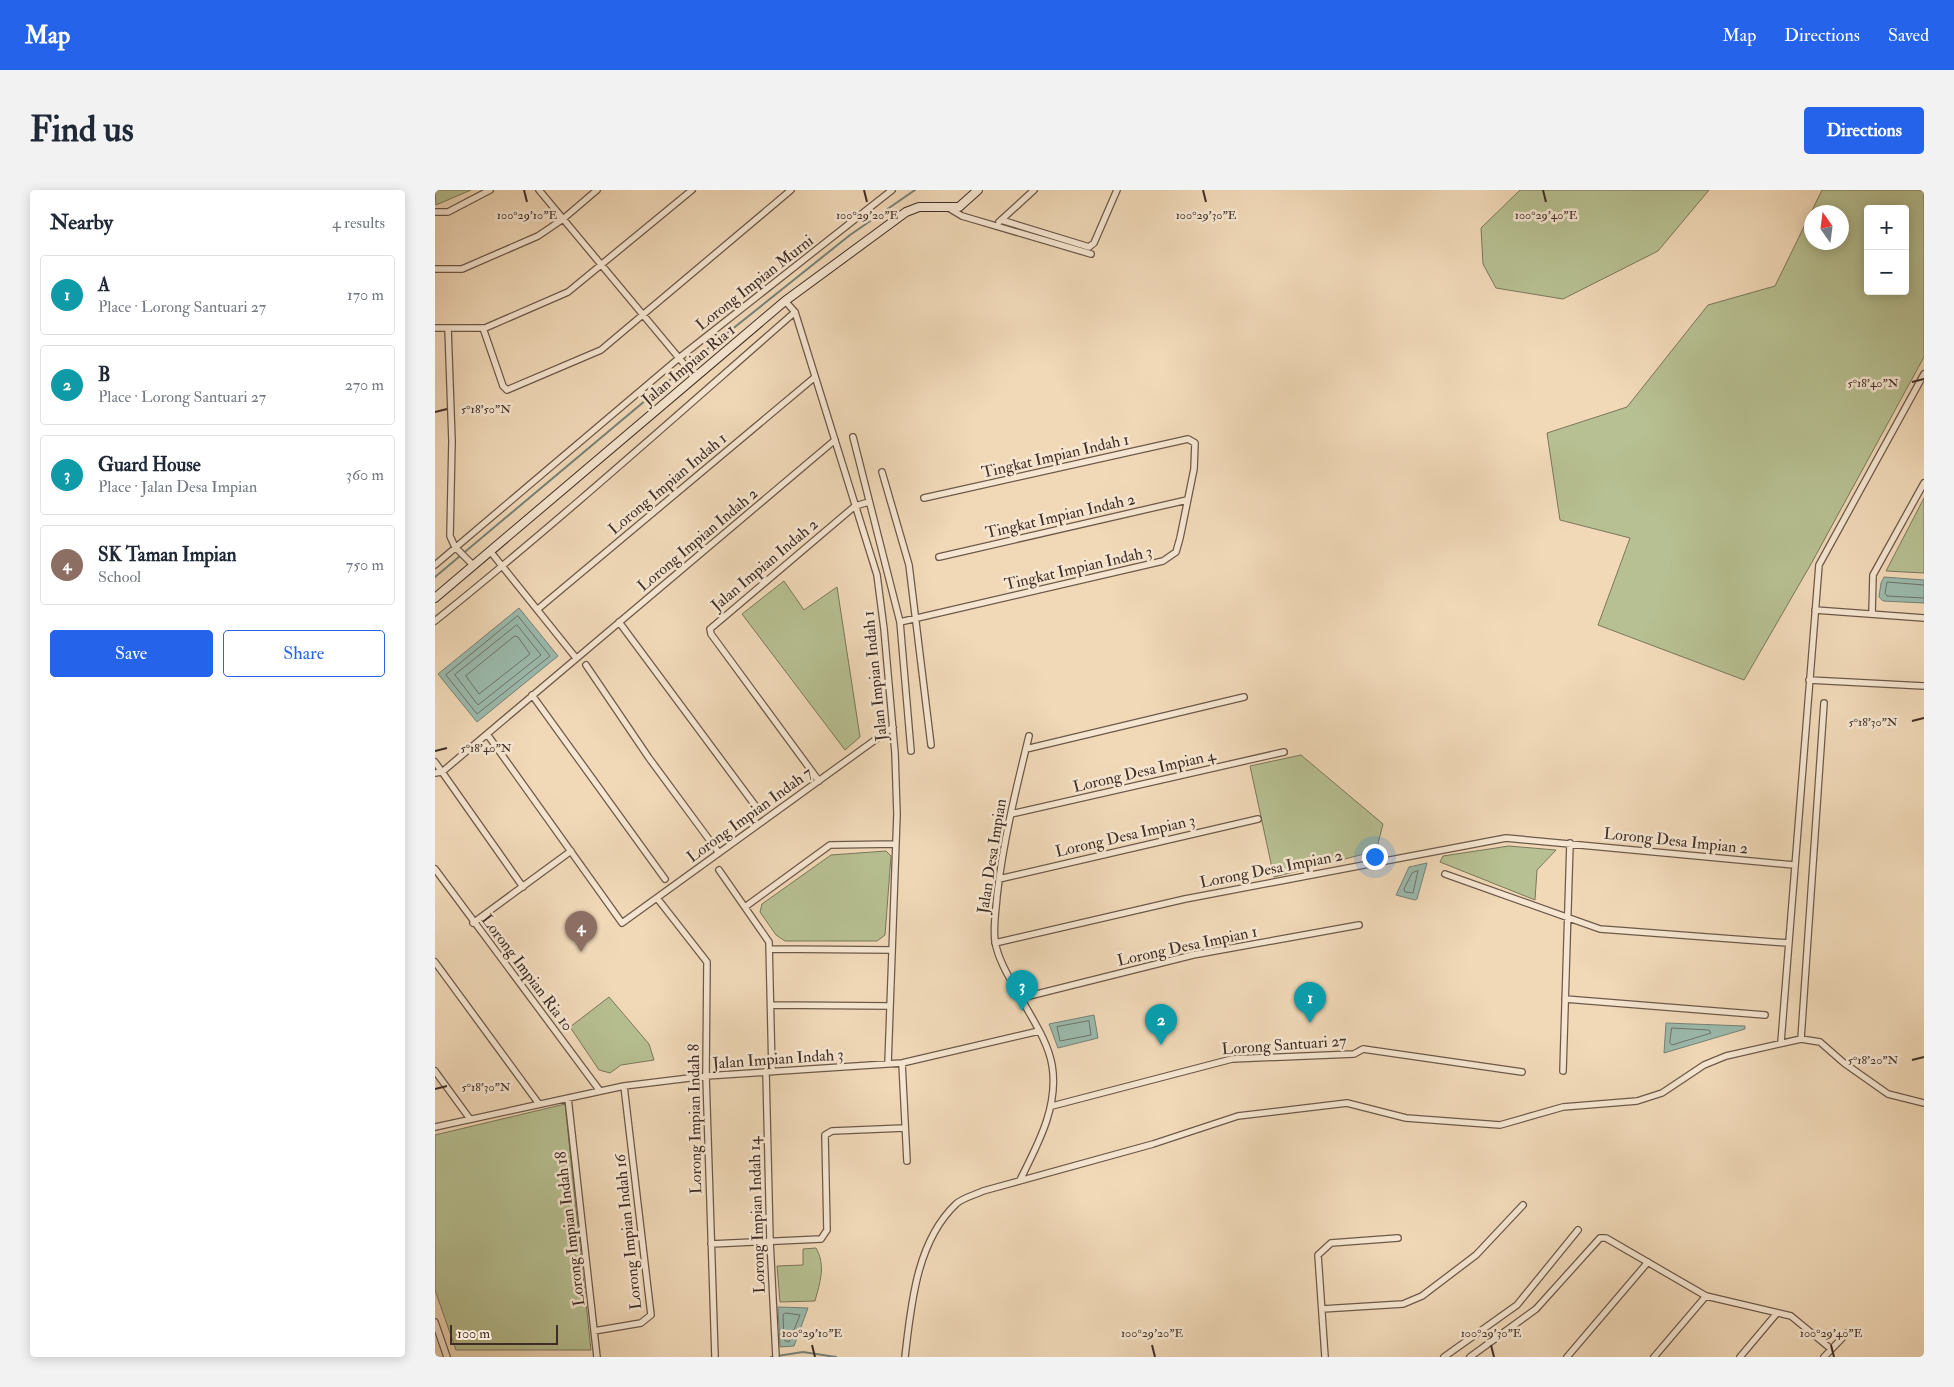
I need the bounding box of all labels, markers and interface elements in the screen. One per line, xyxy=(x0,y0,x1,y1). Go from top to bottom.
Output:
text: Map xyxy=(25,20,70,51)
text: Map xyxy=(1723,24,1756,47)
text: Directions xyxy=(1784,24,1860,47)
text: Saved xyxy=(1888,24,1929,47)
button: Directions xyxy=(1804,107,1924,154)
text: Find us xyxy=(30,108,134,152)
north arrow xyxy=(1804,205,1849,250)
map controls xyxy=(1864,205,1909,295)
button: + xyxy=(1864,205,1909,250)
text: 100°29'10"E xyxy=(497,208,558,223)
text: 100°29'20"E xyxy=(836,208,898,223)
text: 100°29'30"E xyxy=(1176,208,1237,223)
text: 100°29'40"E xyxy=(1515,208,1578,223)
text: Nearby xyxy=(50,209,113,236)
text: 4 results xyxy=(332,213,385,233)
street label: Lorong Impian Murni xyxy=(692,231,818,336)
button: − xyxy=(1864,250,1909,295)
text: A xyxy=(98,273,110,297)
text: 1 xyxy=(64,285,70,305)
text: 170 m xyxy=(347,285,384,305)
text: Place · Lorong Santuari 27 xyxy=(98,297,266,317)
street label: Jalan Impian Ria 1 xyxy=(637,320,740,411)
text: B xyxy=(98,363,110,387)
text: 2 xyxy=(63,375,71,395)
text: 270 m xyxy=(345,375,384,395)
text: 5°18'40"N xyxy=(1847,376,1899,391)
text: Place · Lorong Santuari 27 xyxy=(98,387,266,407)
text: 5°18'50"N xyxy=(461,402,511,417)
street label: Lorong Impian Indah 1 xyxy=(604,428,732,540)
street label: Tingkat Impian Indah 1 xyxy=(980,429,1131,484)
text: Guard House xyxy=(98,453,201,477)
text: 3 xyxy=(64,465,70,485)
text: 360 m xyxy=(346,465,384,485)
text: Place · Jalan Desa Impian xyxy=(98,477,257,497)
street label: Lorong Impian Indah 2 xyxy=(633,484,762,597)
street label: Tingkat Impian Indah 2 xyxy=(983,489,1137,544)
street label: Jalan Impian Indah 2 xyxy=(706,514,823,617)
street label: Tingkat Impian Indah 3 xyxy=(1002,541,1154,596)
text: SK Taman Impian xyxy=(98,543,237,567)
text: 4 xyxy=(63,555,71,575)
text: 750 m xyxy=(346,555,384,575)
text: School xyxy=(98,567,141,587)
street label: Jalan Impian Indah 1 xyxy=(858,610,893,743)
button: Save xyxy=(50,630,213,677)
button: Share xyxy=(223,630,385,677)
text: 5°18'30"N xyxy=(1848,715,1898,730)
text: 5°18'40"N xyxy=(460,741,512,756)
street label: Lorong Desa Impian 4 xyxy=(1071,745,1219,798)
street label: Lorong Impian Indah 7 xyxy=(683,762,817,868)
street label: Jalan Desa Impian xyxy=(973,797,1012,916)
street label: Lorong Desa Impian 3 xyxy=(1053,810,1197,863)
street label: Lorong Desa Impian 2 xyxy=(1603,823,1749,860)
your location xyxy=(1362,844,1388,870)
street label: Lorong Desa Impian 2 xyxy=(1198,845,1344,894)
street label: Lorong Impian Ria 10 xyxy=(476,910,578,1036)
pin: 4 xyxy=(565,911,597,952)
street label: Lorong Desa Impian 1 xyxy=(1115,921,1259,972)
pin: 3 xyxy=(1006,970,1038,1011)
pin: 1 xyxy=(1294,982,1326,1023)
pin: 2 xyxy=(1145,1004,1177,1045)
street label: Lorong Santuari 27 xyxy=(1221,1031,1348,1059)
street label: Lorong Impian Indah 8 xyxy=(684,1043,707,1194)
street label: Jalan Impian Indah 3 xyxy=(711,1044,844,1075)
text: 5°18'20"N xyxy=(1848,1053,1899,1068)
text: 5°18'30"N xyxy=(461,1080,511,1095)
street label: Lorong Impian Indah 14 xyxy=(744,1135,771,1294)
street label: Lorong Impian Indah 18 xyxy=(551,1150,590,1307)
street label: Lorong Impian Indah 16 xyxy=(610,1152,647,1311)
scale bar xyxy=(450,1322,557,1345)
text: 100 m xyxy=(457,1325,490,1342)
text: 100°29'10"E xyxy=(782,1326,843,1341)
text: 100°29'20"E xyxy=(1121,1326,1183,1341)
text: 100°29'30"E xyxy=(1461,1326,1522,1341)
text: 100°29'40"E xyxy=(1800,1326,1863,1341)

